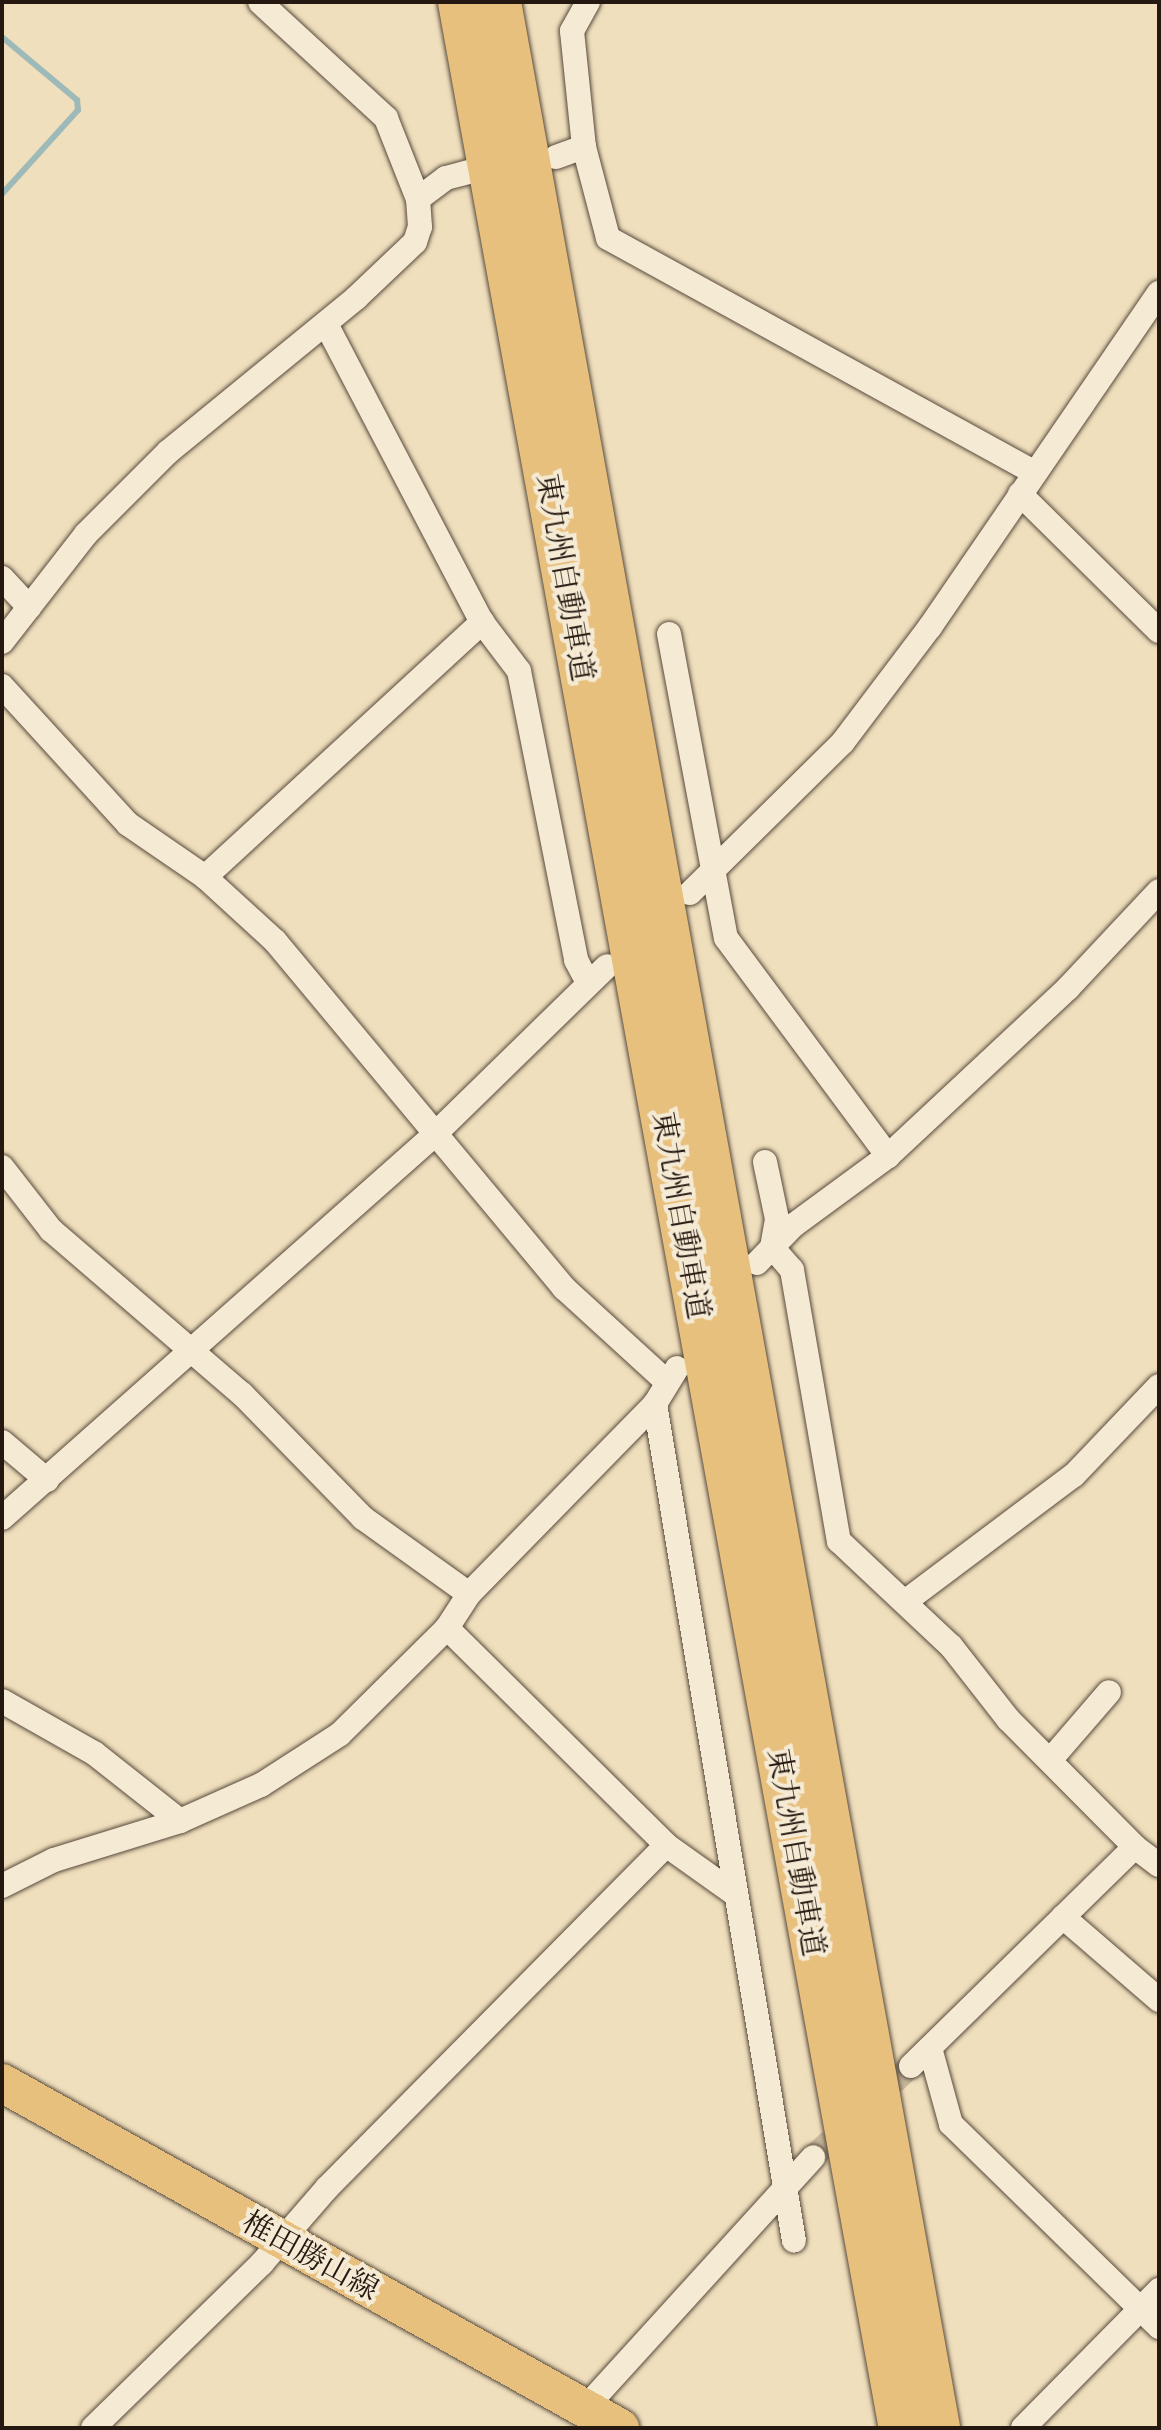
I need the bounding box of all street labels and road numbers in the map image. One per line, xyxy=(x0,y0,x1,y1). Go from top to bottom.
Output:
street label: 東九州自動車道 xyxy=(530,470,602,684)
street label: 東九州自動車道 xyxy=(646,1108,718,1322)
street label: 東九州自動車道 xyxy=(761,1745,833,1959)
street label: 椎田勝山線 xyxy=(237,2203,385,2307)

